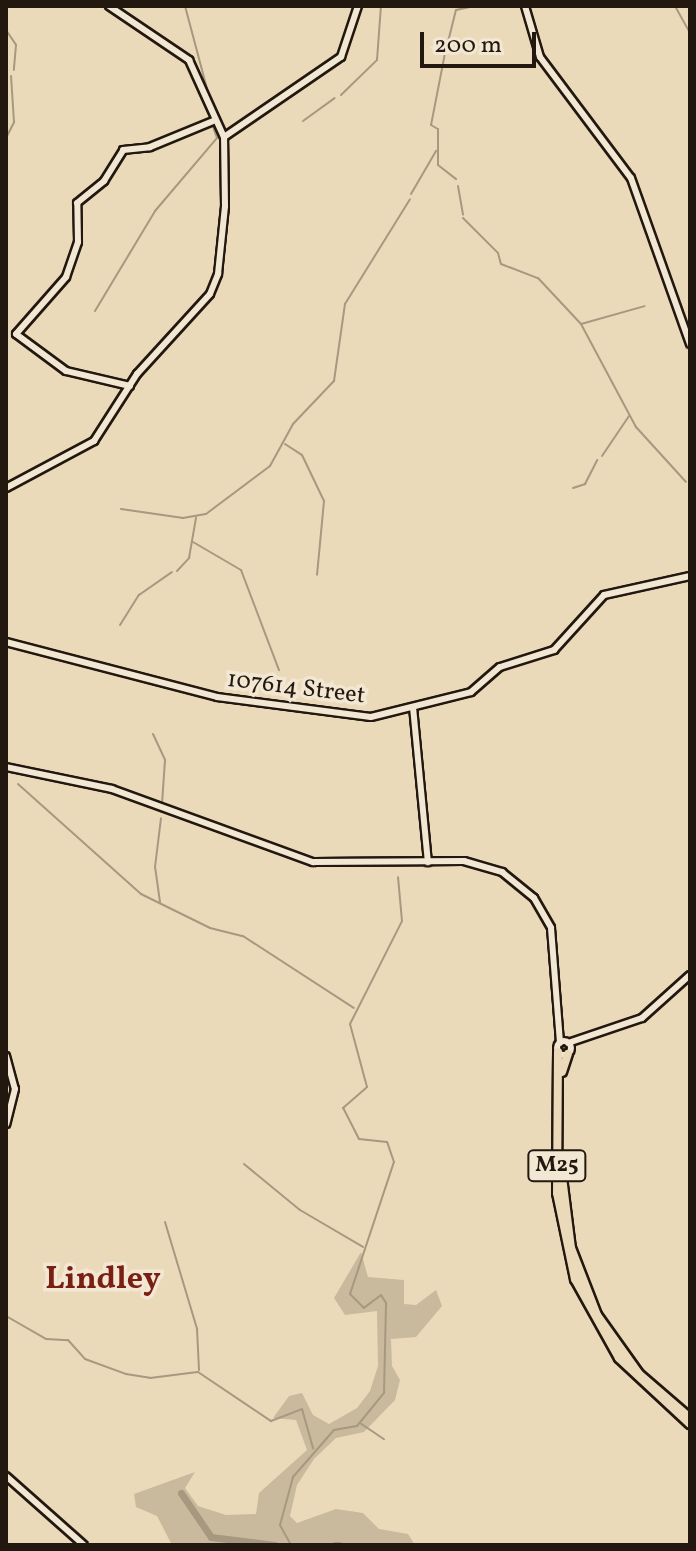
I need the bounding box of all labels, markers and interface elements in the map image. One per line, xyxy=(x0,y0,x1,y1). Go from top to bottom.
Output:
scale bar xyxy=(424,16,540,66)
text: 200 m xyxy=(434,29,502,63)
street label: 107614 Street xyxy=(225,666,367,712)
road number: M25 xyxy=(527,1148,587,1184)
district label: Lindley xyxy=(45,1261,161,1299)

